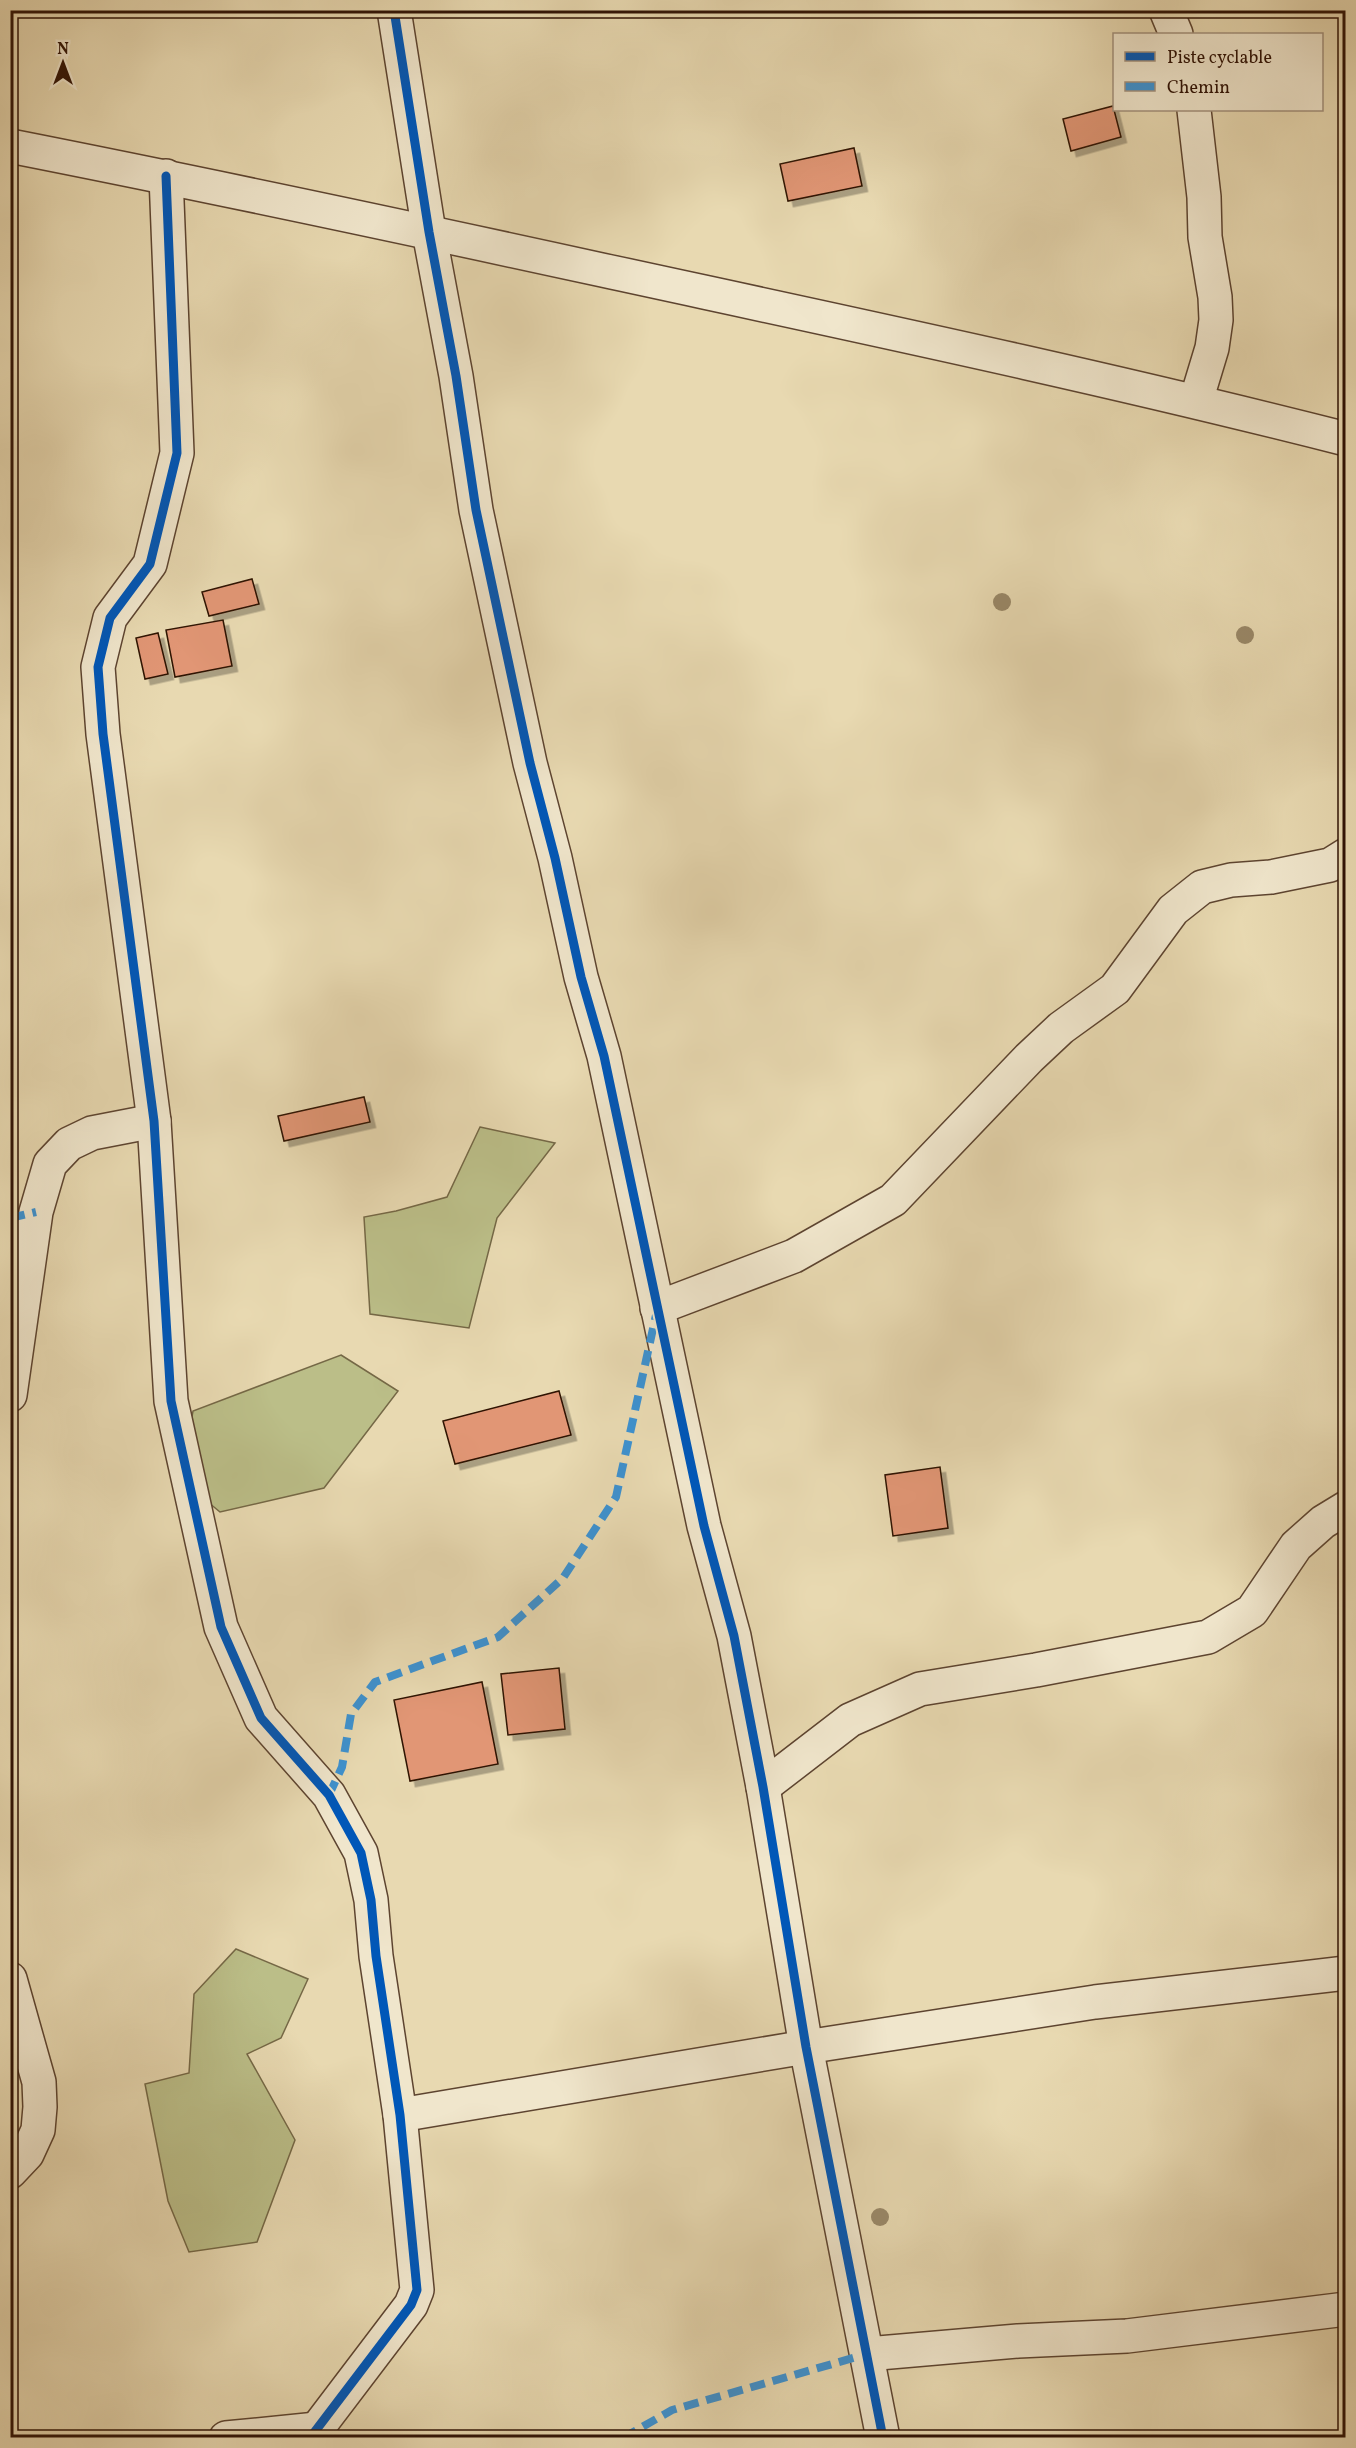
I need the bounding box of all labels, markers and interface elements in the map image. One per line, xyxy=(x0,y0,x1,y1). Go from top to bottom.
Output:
north arrow xyxy=(33,33,93,93)
legend xyxy=(1113,33,1323,111)
text: N xyxy=(57,39,69,61)
text: Piste cyclable xyxy=(1167,46,1272,71)
text: Chemin xyxy=(1167,76,1230,101)

